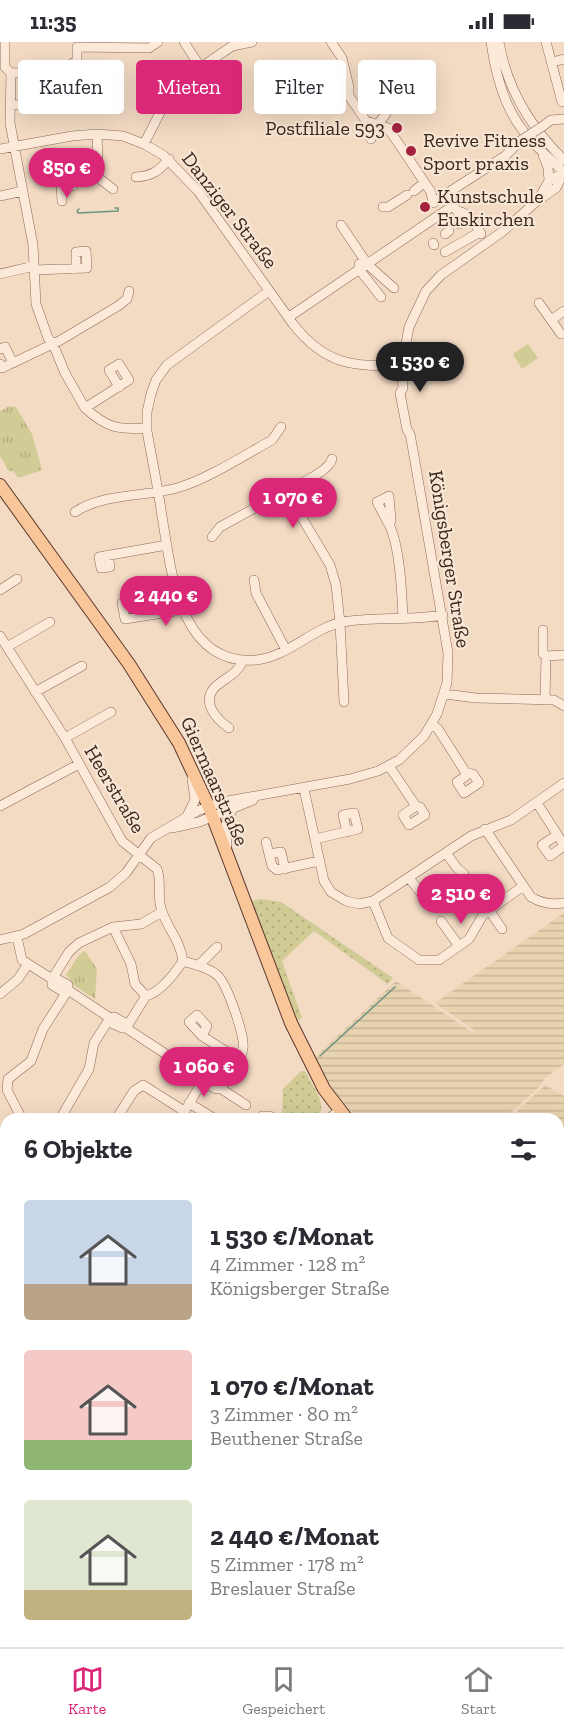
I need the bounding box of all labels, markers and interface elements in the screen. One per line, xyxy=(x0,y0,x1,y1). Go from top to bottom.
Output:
text: 11:35 xyxy=(30,8,76,35)
chip: Kaufen xyxy=(18,60,124,114)
chip: Mieten xyxy=(136,60,242,114)
chip: Filter xyxy=(254,60,346,114)
chip: Neu xyxy=(358,60,436,114)
place label: Postfiliale 593 xyxy=(265,116,385,140)
marker: Postfiliale 593 xyxy=(390,121,404,135)
place label: Revive Fitness Sport praxis xyxy=(423,128,546,175)
marker: Revive Fitness Sport praxis xyxy=(404,144,418,158)
street label: Danziger Straße xyxy=(177,147,283,273)
pin: 850 € xyxy=(25,148,109,199)
text: 850 € xyxy=(43,155,91,179)
place label: Kunstschule Euskirchen xyxy=(437,184,544,231)
marker: Kunstschule Euskirchen xyxy=(418,200,432,214)
pin: 1 530 € xyxy=(365,342,475,393)
text: 1 530 € xyxy=(390,349,450,373)
street label: Königsberger Straße xyxy=(424,468,476,650)
pin: 1 070 € xyxy=(238,478,348,529)
text: 1 070 € xyxy=(263,485,323,509)
pin: 2 440 € xyxy=(111,576,221,627)
text: 2 440 € xyxy=(134,583,198,607)
street label: Giermaarstraße xyxy=(176,713,254,849)
street label: Heerstraße xyxy=(79,741,151,837)
pin: 2 510 € xyxy=(406,874,516,925)
text: 2 510 € xyxy=(431,881,491,905)
pin: 1 060 € xyxy=(149,1047,259,1098)
text: 1 060 € xyxy=(173,1054,235,1078)
text: 6 Objekte xyxy=(24,1133,132,1165)
icon: filters xyxy=(507,1133,540,1166)
text: 1 530 €/Monat xyxy=(210,1220,373,1252)
icon: home xyxy=(72,1224,144,1296)
text: 4 Zimmer · 128 m² xyxy=(210,1252,365,1276)
text: Königsberger Straße xyxy=(210,1276,390,1300)
text: 1 070 €/Monat xyxy=(210,1370,374,1402)
icon: home xyxy=(72,1374,144,1446)
text: 3 Zimmer · 80 m² xyxy=(210,1402,358,1426)
text: Beuthener Straße xyxy=(210,1426,363,1450)
text: 2 440 €/Monat xyxy=(210,1520,379,1552)
icon: home xyxy=(72,1524,144,1596)
text: 5 Zimmer · 178 m² xyxy=(210,1552,364,1576)
text: Breslauer Straße xyxy=(210,1576,355,1600)
tab: Karte xyxy=(68,1663,106,1718)
tab: Gespeichert xyxy=(242,1663,325,1718)
tab: Start xyxy=(461,1663,496,1718)

